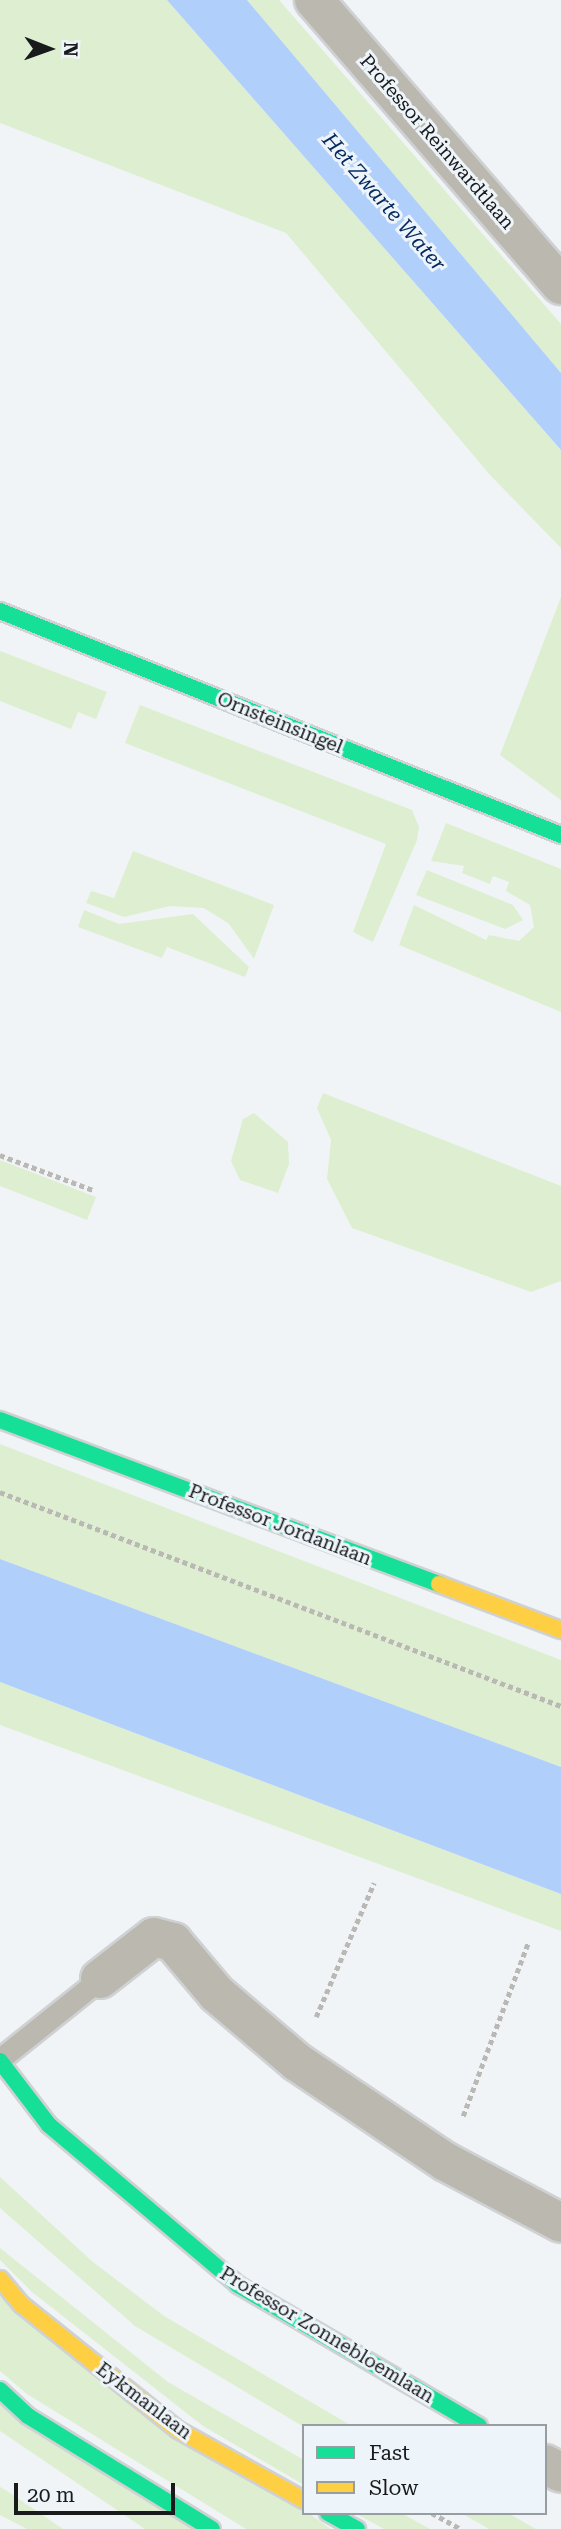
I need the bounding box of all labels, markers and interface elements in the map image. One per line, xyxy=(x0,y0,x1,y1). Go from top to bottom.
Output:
north arrow xyxy=(14,14,84,84)
text: N xyxy=(59,42,82,57)
street label: Professor Reinwardtlaan xyxy=(355,50,519,234)
water label: Het Zwarte Water xyxy=(317,128,451,276)
street label: Ornsteinsingel xyxy=(214,687,346,759)
street label: Professor Jordanlaan xyxy=(185,1480,375,1570)
street label: Professor Zonnebloemlaan xyxy=(216,2262,438,2408)
street label: Eykmanlaan xyxy=(92,2358,196,2444)
legend xyxy=(302,2424,547,2515)
text: Fast xyxy=(369,2441,410,2465)
scale bar xyxy=(18,2470,178,2514)
text: Slow xyxy=(369,2476,418,2500)
text: 20 m xyxy=(27,2483,75,2507)

